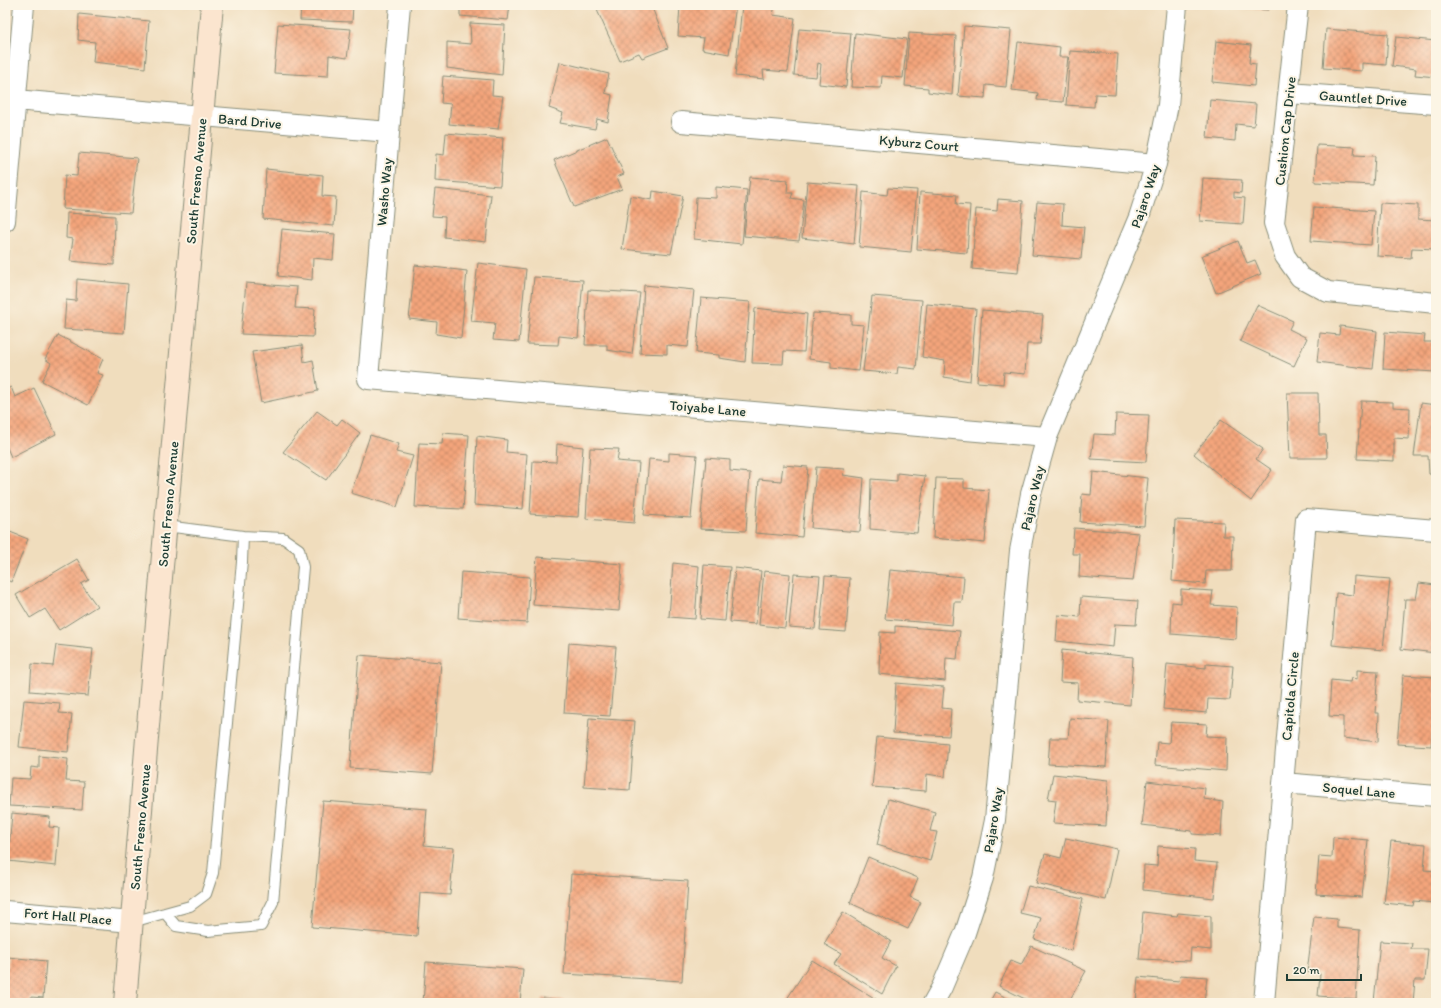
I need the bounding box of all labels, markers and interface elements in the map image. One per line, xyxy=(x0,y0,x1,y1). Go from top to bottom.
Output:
street label: Cushion Cap Drive xyxy=(1271,75,1300,186)
street label: Gauntlet Drive xyxy=(1318,87,1408,110)
street label: Bard Drive xyxy=(217,110,283,133)
street label: South Fresno Avenue xyxy=(183,117,210,245)
street label: Kyburz Court xyxy=(878,132,960,155)
street label: Washo Way xyxy=(373,157,396,227)
street label: Pajaro Way xyxy=(1127,162,1164,230)
street label: Toiyabe Lane xyxy=(669,397,747,420)
street label: South Fresno Avenue xyxy=(155,440,182,568)
street label: Pajaro Way xyxy=(1017,464,1048,532)
street label: Capitola Circle xyxy=(1278,651,1303,741)
street label: South Fresno Avenue xyxy=(127,763,154,891)
street label: Soquel Lane xyxy=(1322,779,1396,802)
street label: Pajaro Way xyxy=(980,786,1007,854)
street label: Fort Hall Place xyxy=(23,904,113,929)
scale bar xyxy=(1287,956,1361,982)
text: 20 m xyxy=(1293,963,1320,977)

